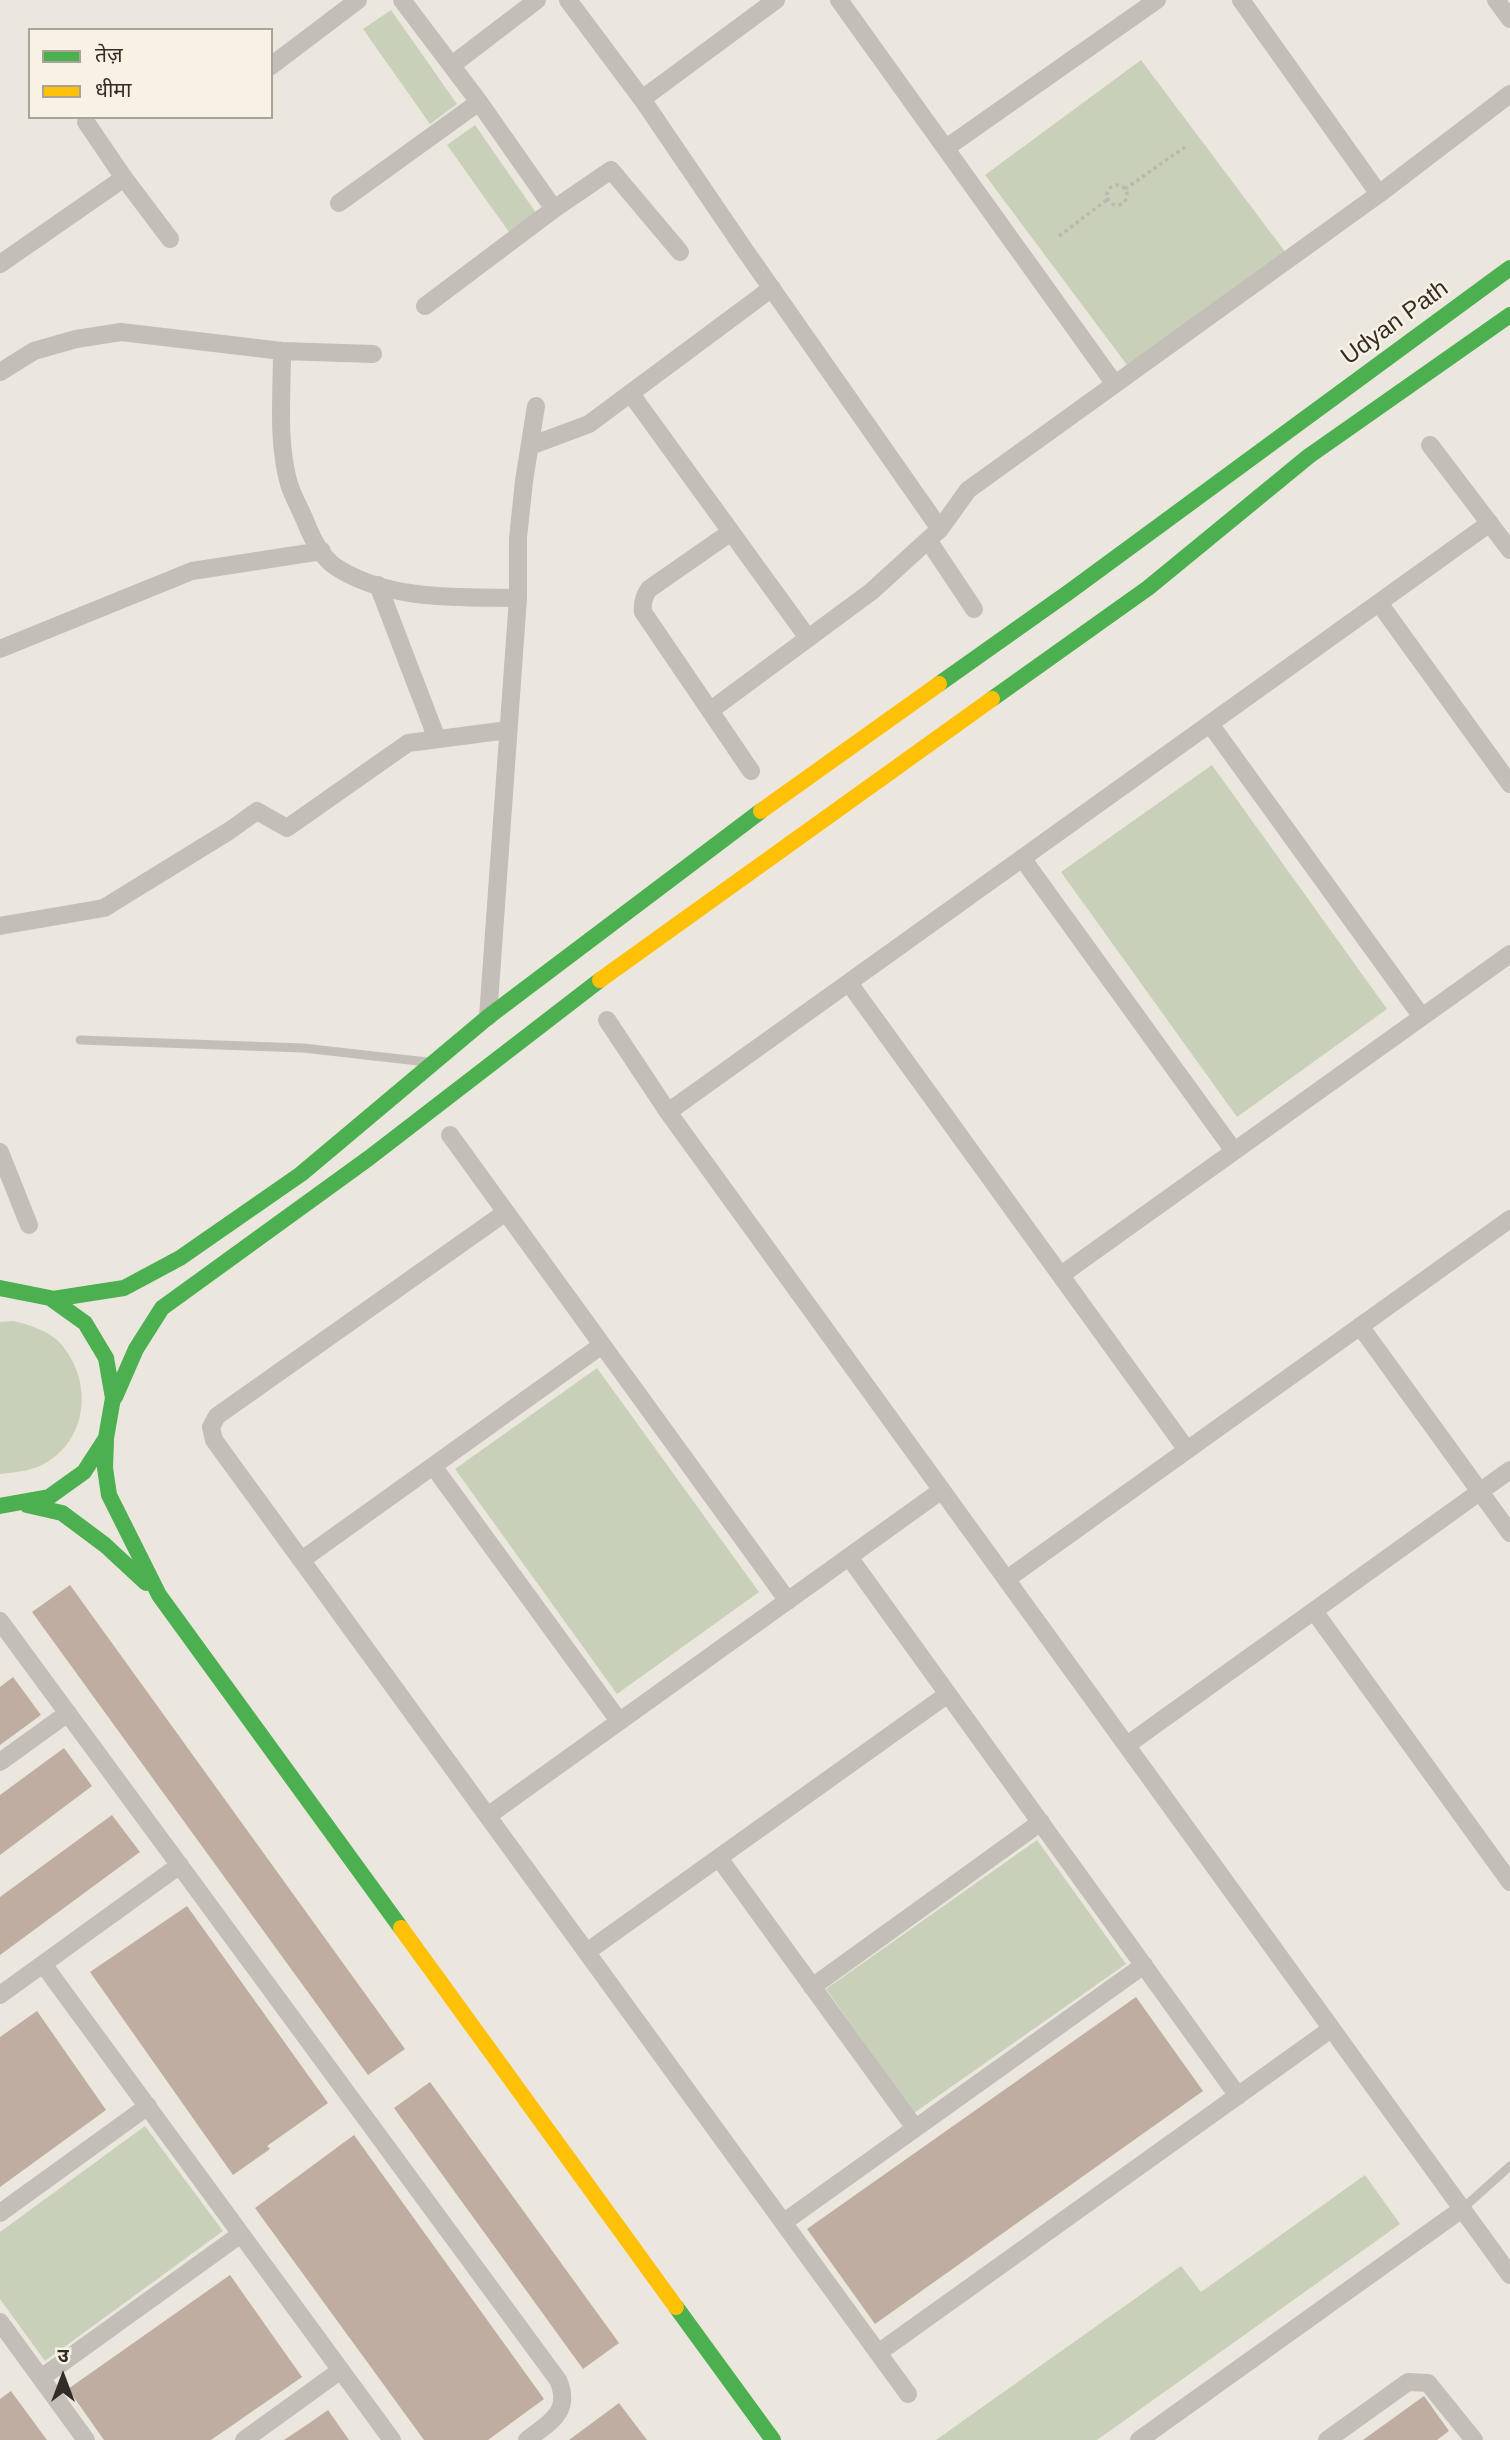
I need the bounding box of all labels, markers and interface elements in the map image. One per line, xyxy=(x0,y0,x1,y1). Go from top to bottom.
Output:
legend xyxy=(28,28,273,119)
text: तेज़ xyxy=(95,43,123,66)
text: धीमा xyxy=(95,78,131,101)
street label: Udyan Path xyxy=(1336,274,1454,372)
north arrow xyxy=(28,2342,98,2412)
text: उ xyxy=(57,2345,69,2366)

